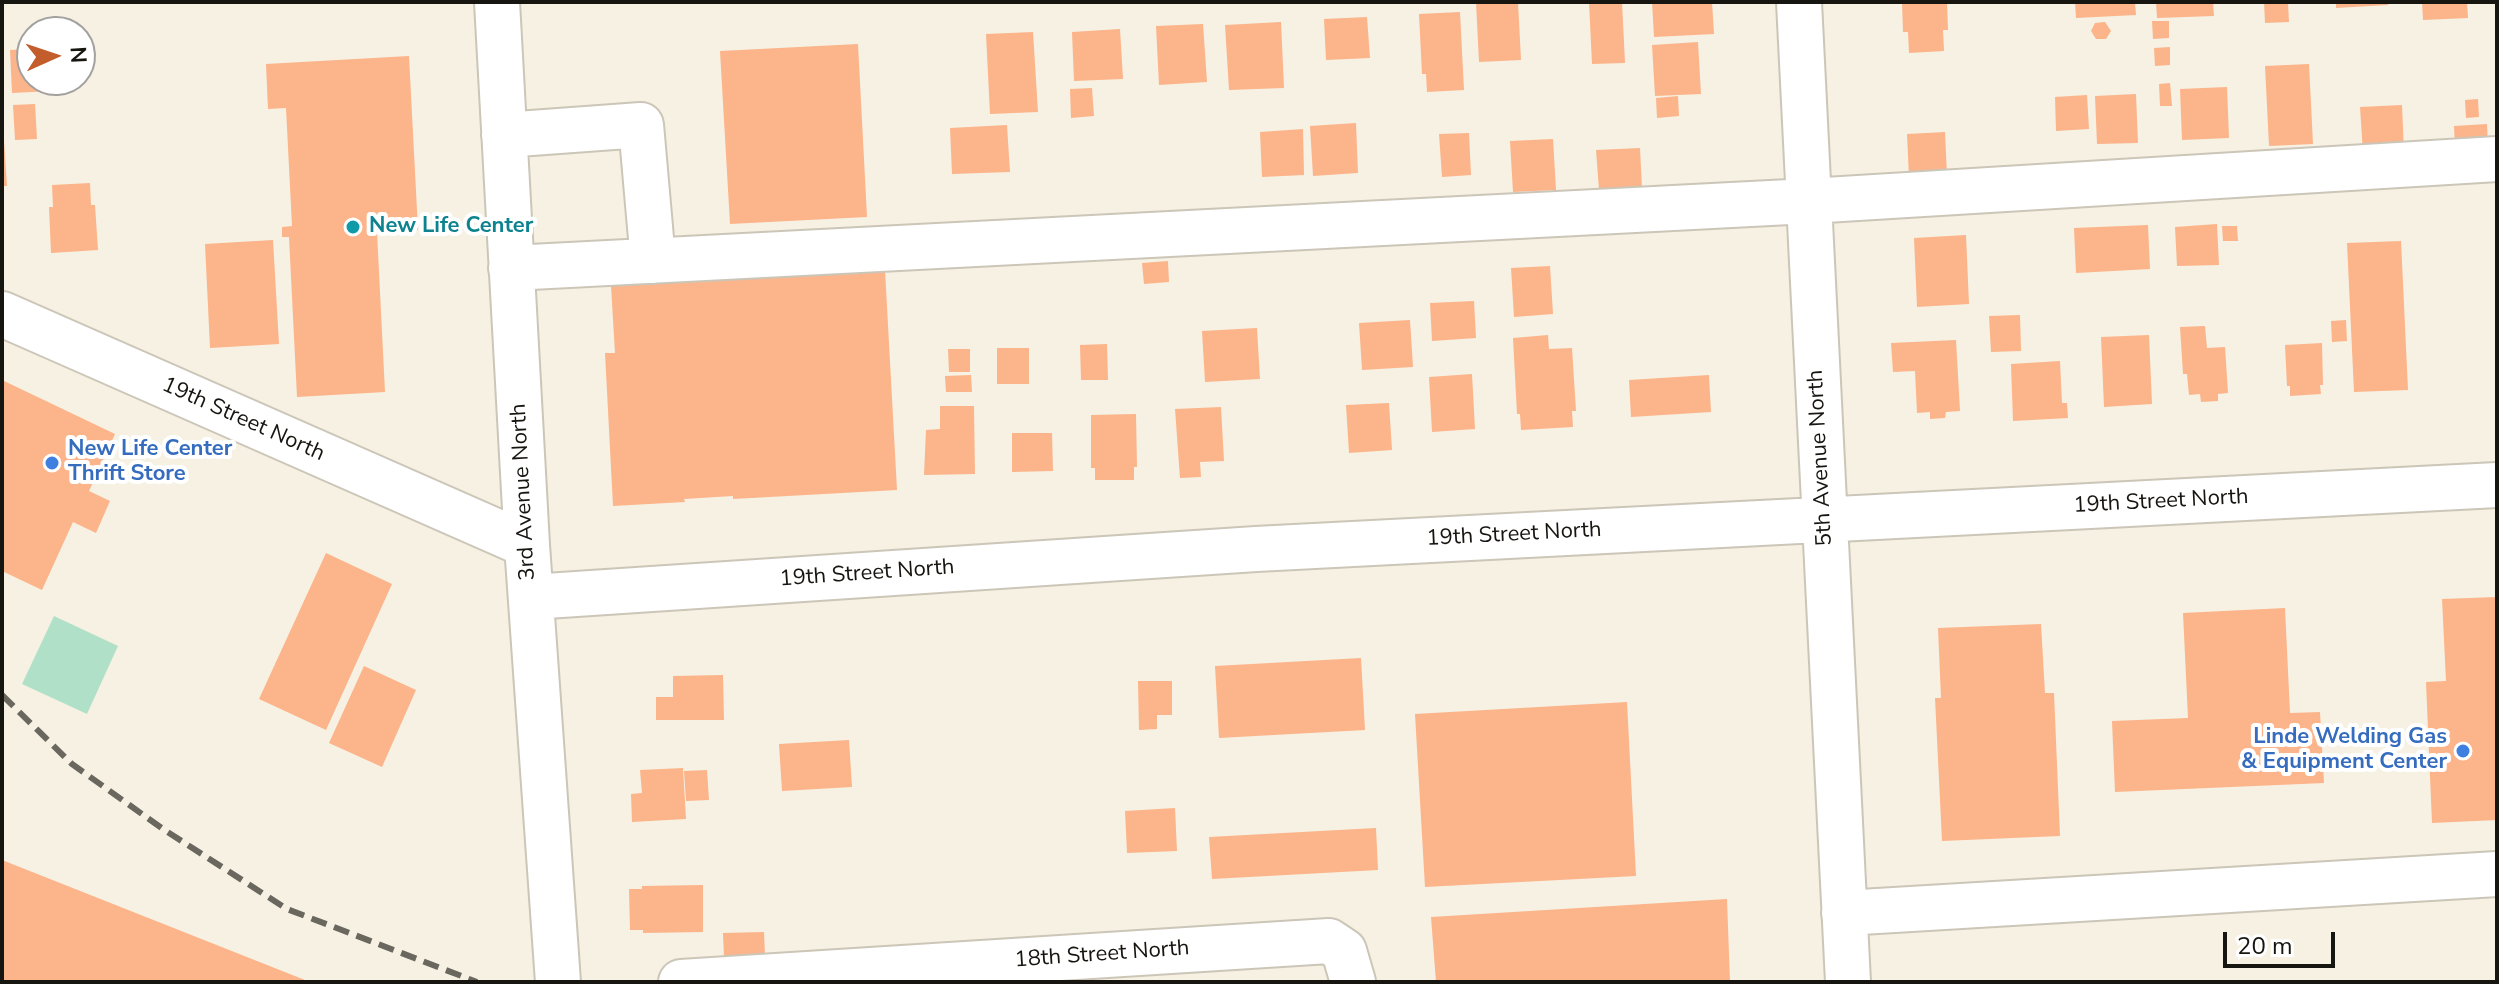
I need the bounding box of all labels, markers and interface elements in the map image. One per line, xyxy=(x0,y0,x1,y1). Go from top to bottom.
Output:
north arrow xyxy=(16,16,96,96)
text: N xyxy=(63,46,93,64)
place label: New Life Center xyxy=(369,214,533,240)
marker: New Life Center xyxy=(344,218,362,236)
street label: 5th Avenue North xyxy=(1803,369,1839,547)
street label: 19th Street North xyxy=(158,372,328,468)
street label: 3rd Avenue North xyxy=(506,403,542,581)
place label: New Life Center Thrift Store xyxy=(68,437,232,488)
marker: New Life Center Thrift Store xyxy=(43,454,61,472)
street label: 19th Street North xyxy=(2073,484,2249,520)
street label: 19th Street North xyxy=(1426,517,1602,553)
street label: 19th Street North xyxy=(779,555,955,593)
place label: Linde Welding Gas & Equipment Center xyxy=(2241,725,2447,776)
marker: Linde Welding Gas & Equipment Center xyxy=(2454,742,2472,760)
scale bar xyxy=(2227,916,2339,966)
text: 20 m xyxy=(2237,930,2293,962)
street label: 18th Street North xyxy=(1014,936,1190,974)

